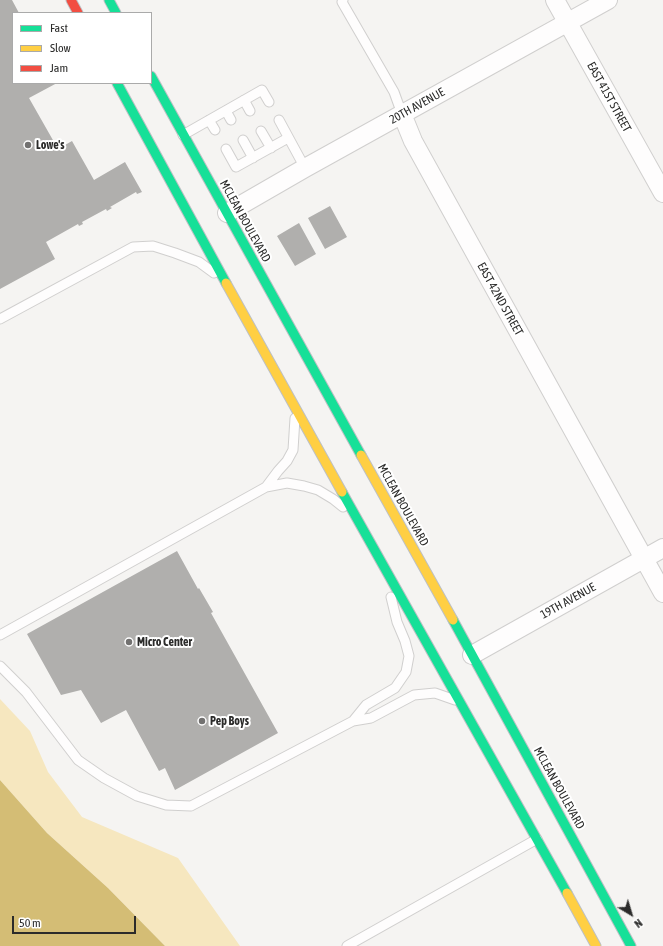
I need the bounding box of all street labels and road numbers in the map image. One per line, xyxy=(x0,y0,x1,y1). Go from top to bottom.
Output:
street label: EAST 41ST STREET xyxy=(584,59,634,135)
street label: 20TH AVENUE xyxy=(387,85,447,127)
street label: MCLEAN BOULEVARD xyxy=(217,177,273,265)
street label: EAST 42ND STREET xyxy=(474,260,526,338)
street label: MCLEAN BOULEVARD xyxy=(375,461,431,549)
street label: 19TH AVENUE xyxy=(538,580,598,622)
street label: MCLEAN BOULEVARD xyxy=(531,744,587,832)

